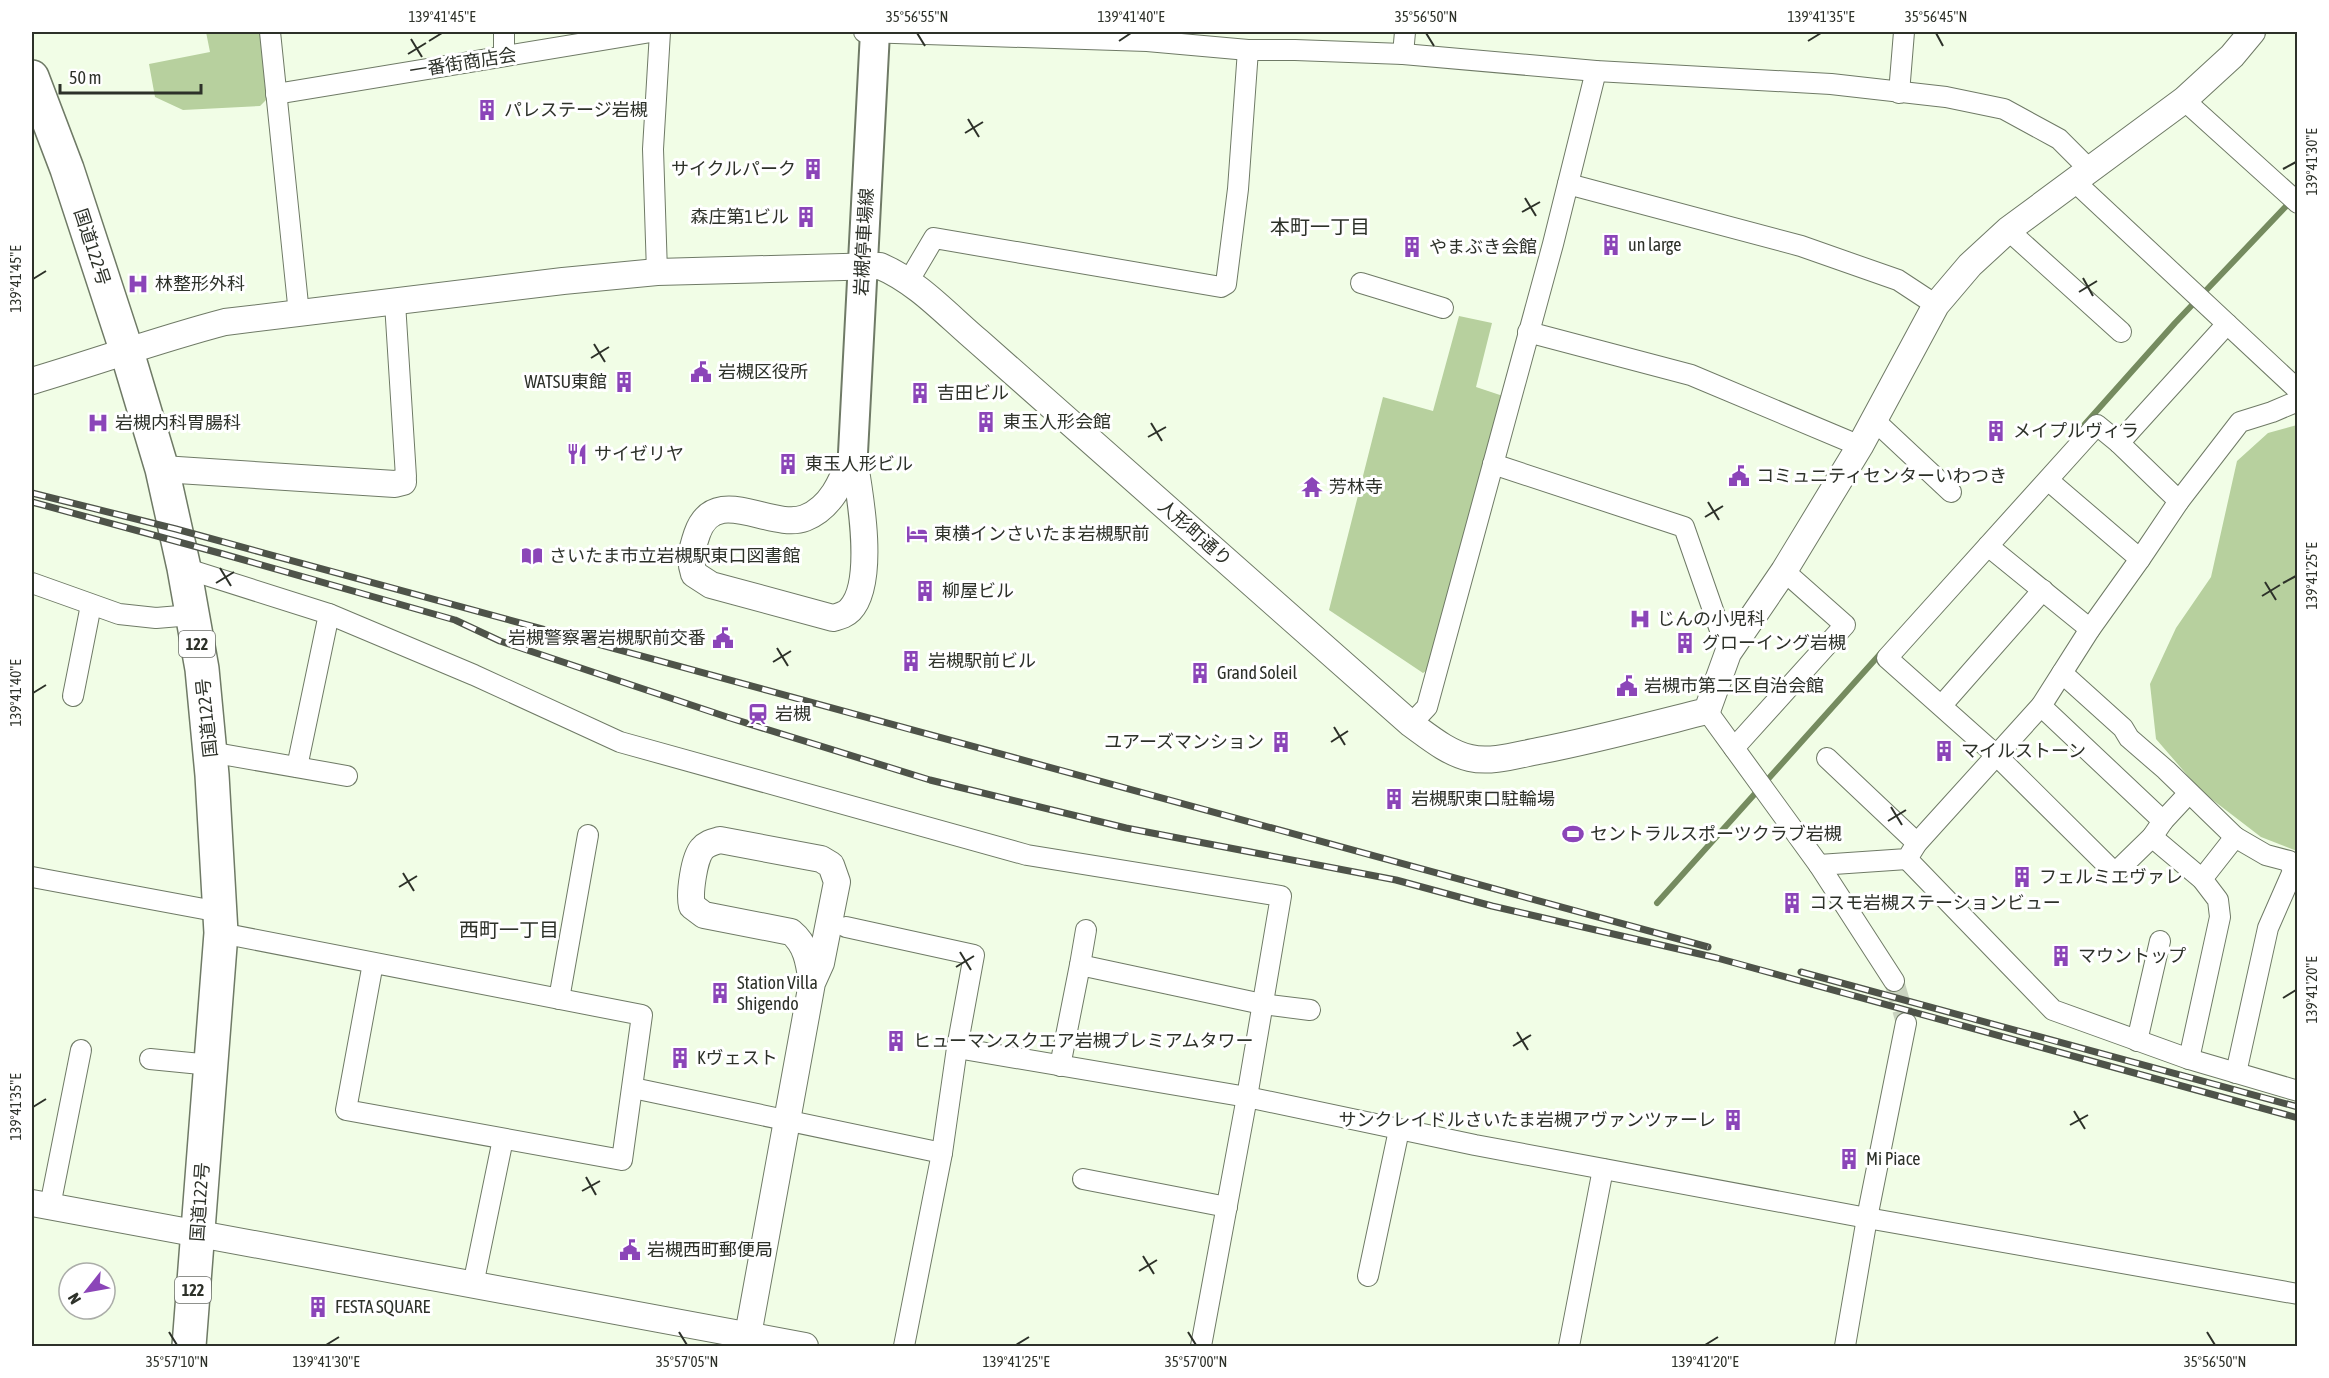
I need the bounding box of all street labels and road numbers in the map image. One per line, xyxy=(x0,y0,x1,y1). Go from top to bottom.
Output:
street label: 一番街商店会 xyxy=(408,44,518,81)
street label: 岩槻停車場線 xyxy=(850,187,877,296)
street label: 国道122号 xyxy=(70,206,115,288)
street label: 人形町通り xyxy=(1154,495,1236,570)
road number: 122 xyxy=(179,631,215,657)
street label: 国道122号 xyxy=(192,677,221,759)
street label: 国道122号 xyxy=(186,1162,213,1242)
road number: 122 xyxy=(175,1277,211,1303)

